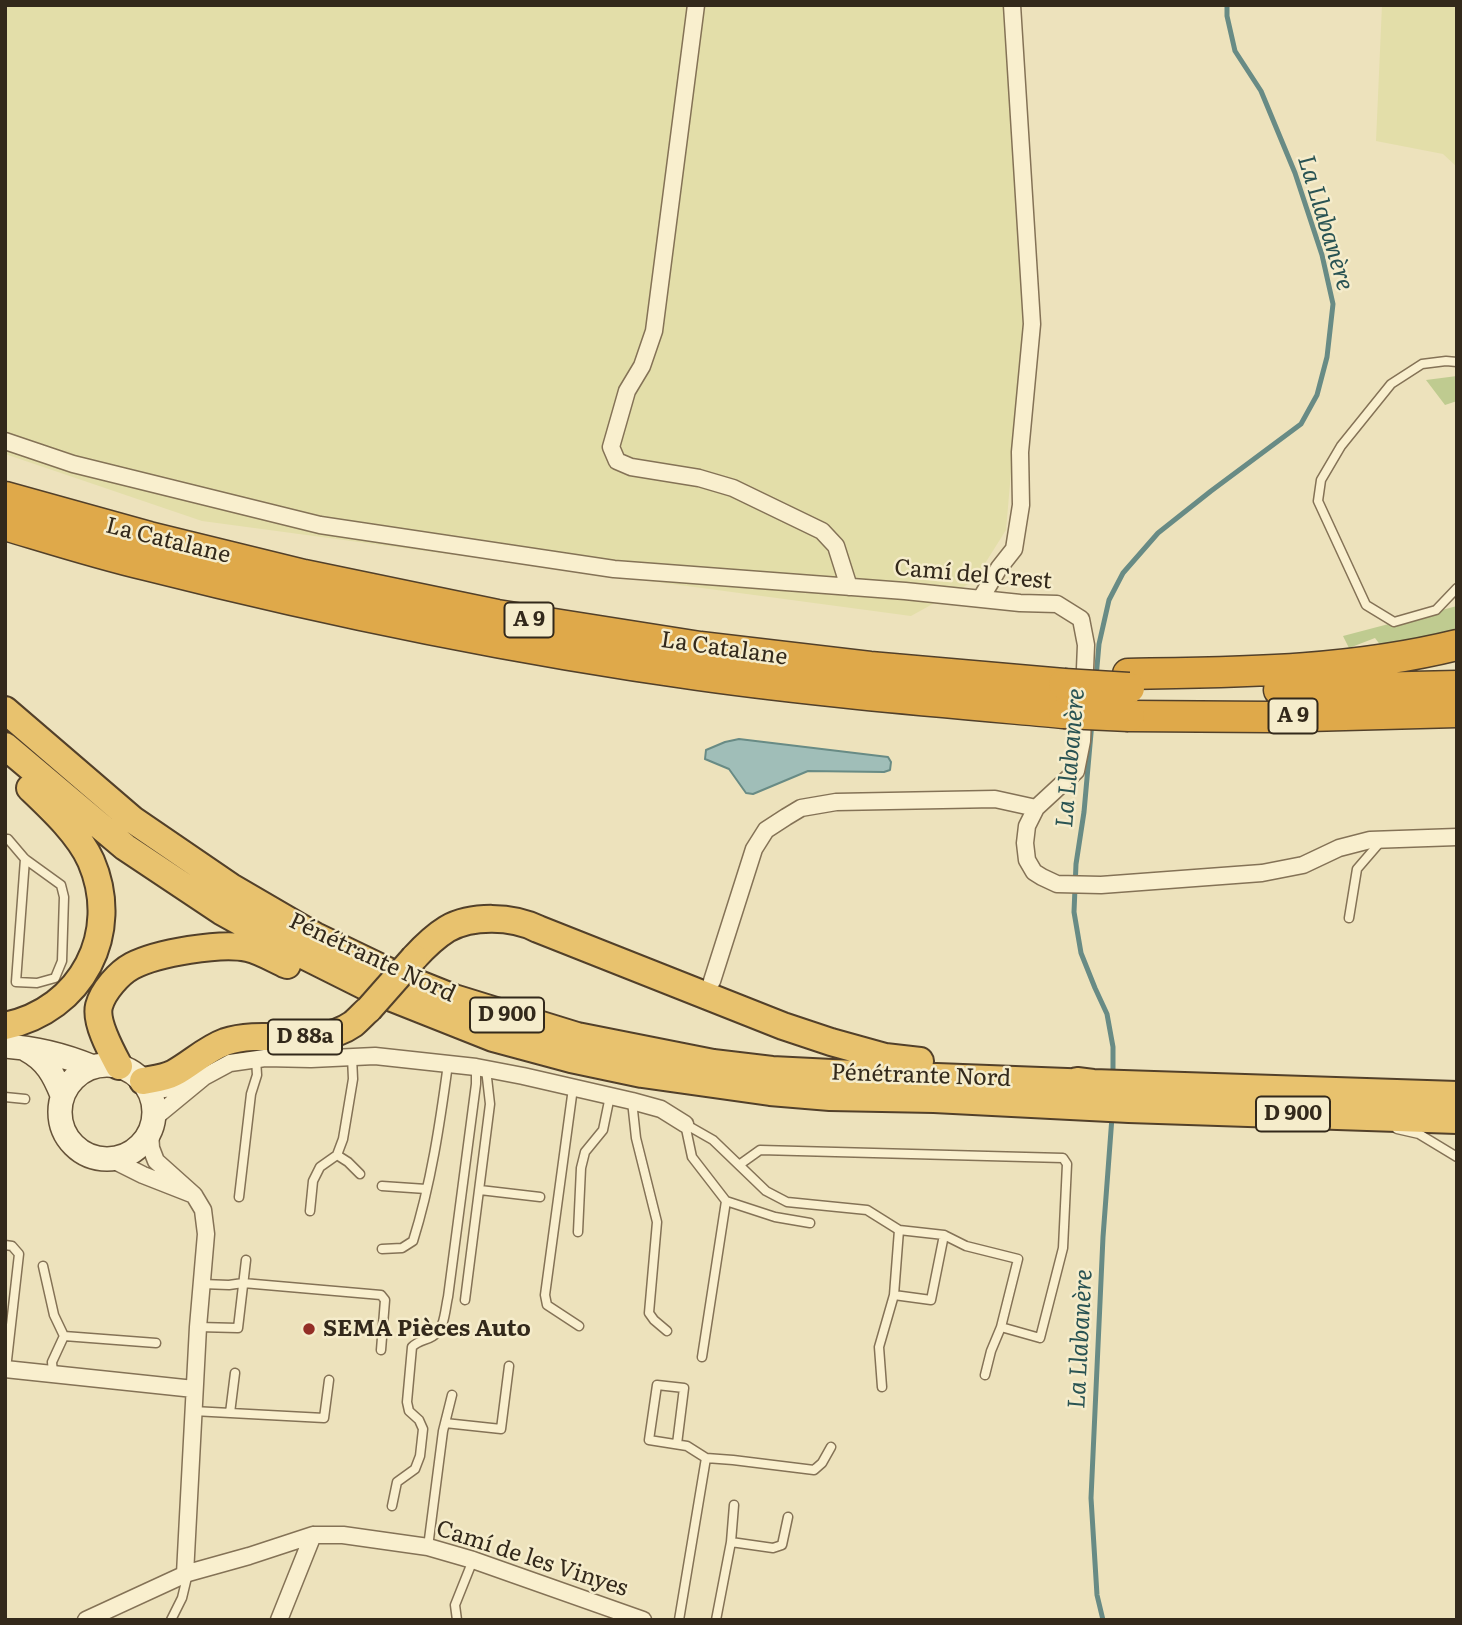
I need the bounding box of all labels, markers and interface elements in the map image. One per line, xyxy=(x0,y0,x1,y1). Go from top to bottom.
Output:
water label: La Llabanère xyxy=(1291,152,1359,294)
street label: La Catalane xyxy=(103,512,233,570)
street label: Camí del Crest xyxy=(893,554,1053,596)
road number: A 9 xyxy=(504,602,554,638)
street label: La Catalane xyxy=(659,626,789,672)
water label: La Llabanère xyxy=(1051,687,1091,829)
road number: A 9 xyxy=(1268,698,1318,734)
street label: Pénétrante Nord xyxy=(284,907,460,1009)
road number: D 900 xyxy=(470,998,544,1032)
road number: D 88a xyxy=(268,1020,342,1054)
street label: Pénétrante Nord xyxy=(830,1059,1012,1093)
road number: D 900 xyxy=(1256,1096,1330,1132)
water label: La Llabanère xyxy=(1063,1268,1099,1410)
place label: SEMA Pièces Auto xyxy=(323,1315,531,1343)
marker: SEMA Pièces Auto xyxy=(301,1321,317,1337)
street label: Camí de les Vinyes xyxy=(433,1515,631,1603)

